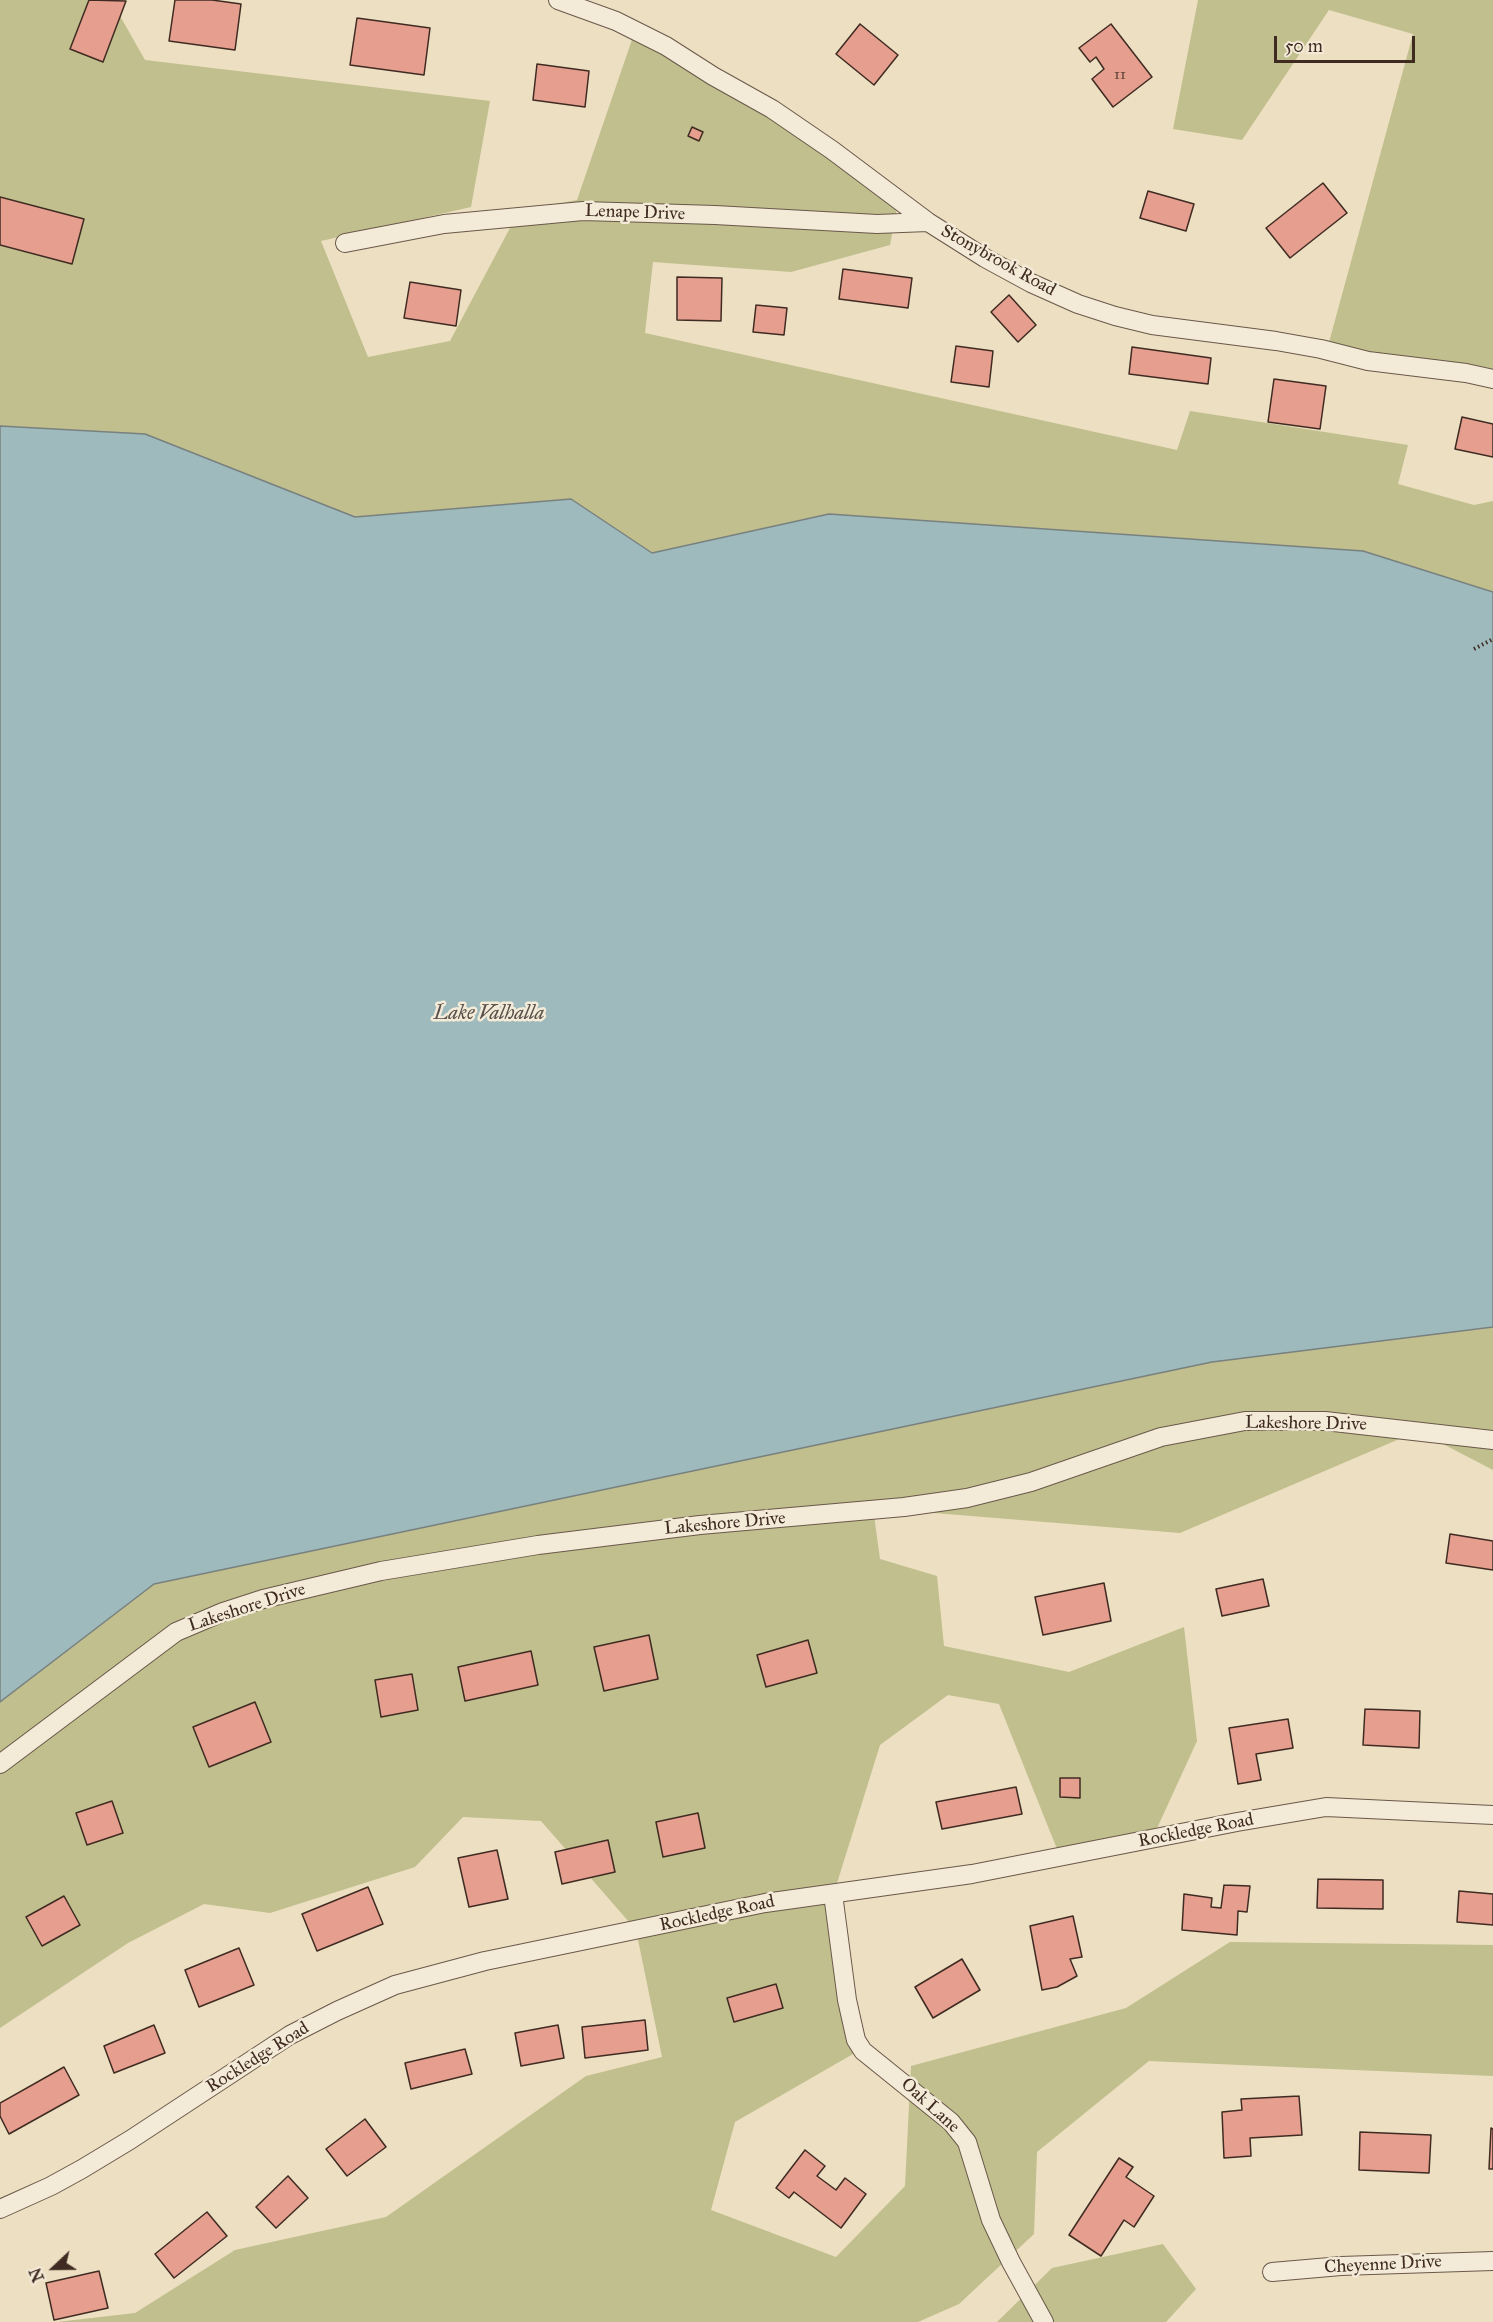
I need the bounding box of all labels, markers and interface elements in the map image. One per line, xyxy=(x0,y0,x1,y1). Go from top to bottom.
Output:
scale bar xyxy=(1277,24,1418,62)
text: 50 m xyxy=(1285,35,1323,57)
house number: 11 xyxy=(1114,66,1126,84)
street label: Lenape Drive xyxy=(585,200,685,226)
street label: Stonybrook Road xyxy=(937,221,1059,301)
water label: Lake Valhalla xyxy=(434,1002,544,1026)
street label: Lakeshore Drive xyxy=(1245,1412,1367,1436)
street label: Lakeshore Drive xyxy=(663,1508,787,1540)
street label: Lakeshore Drive xyxy=(186,1579,308,1637)
street label: Rockledge Road xyxy=(1136,1809,1256,1853)
street label: Rockledge Road xyxy=(657,1891,777,1937)
street label: Rockledge Road xyxy=(203,2018,313,2098)
street label: Oak Lane xyxy=(896,2074,964,2138)
north arrow xyxy=(24,2238,84,2298)
street label: Cheyenne Drive xyxy=(1324,2251,1442,2279)
text: N xyxy=(25,2265,48,2285)

